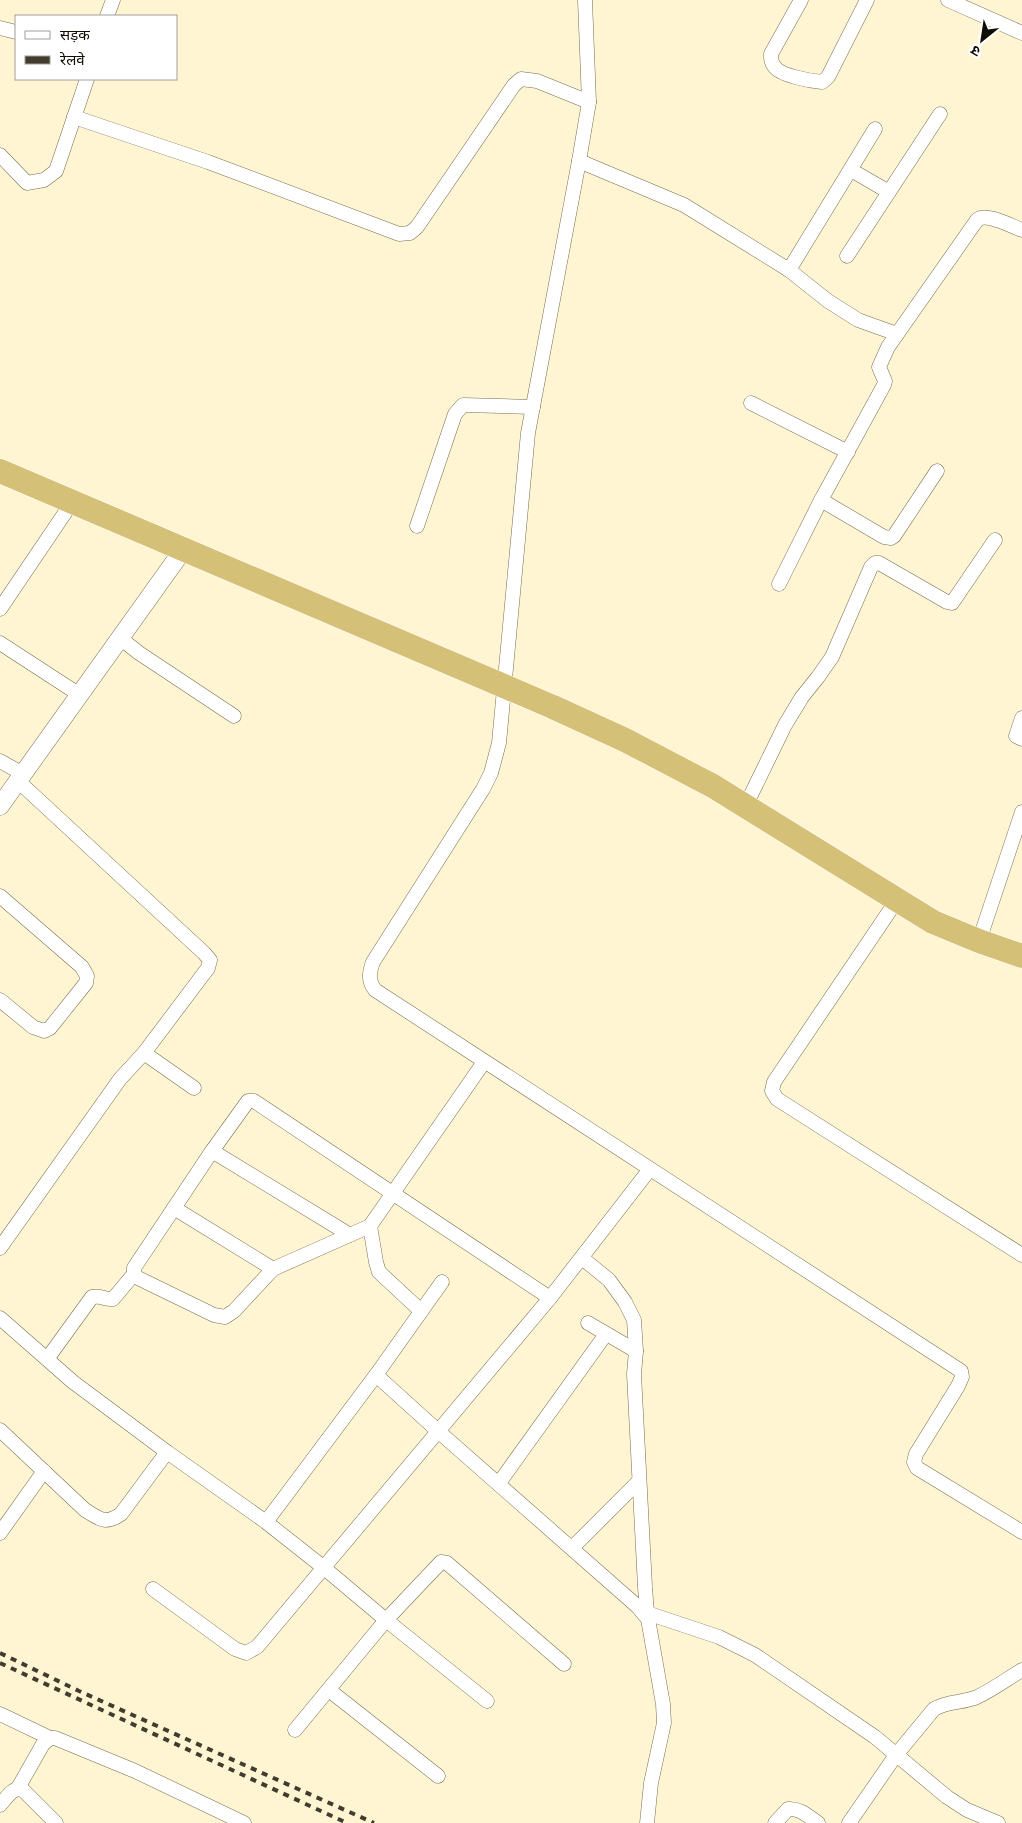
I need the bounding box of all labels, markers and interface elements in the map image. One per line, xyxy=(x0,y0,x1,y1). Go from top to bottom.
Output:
legend xyxy=(15,15,178,80)
north arrow xyxy=(957,15,1007,65)
text: सड़क xyxy=(60,26,90,44)
text: उ xyxy=(967,41,984,60)
text: रेलवे xyxy=(59,51,85,69)

